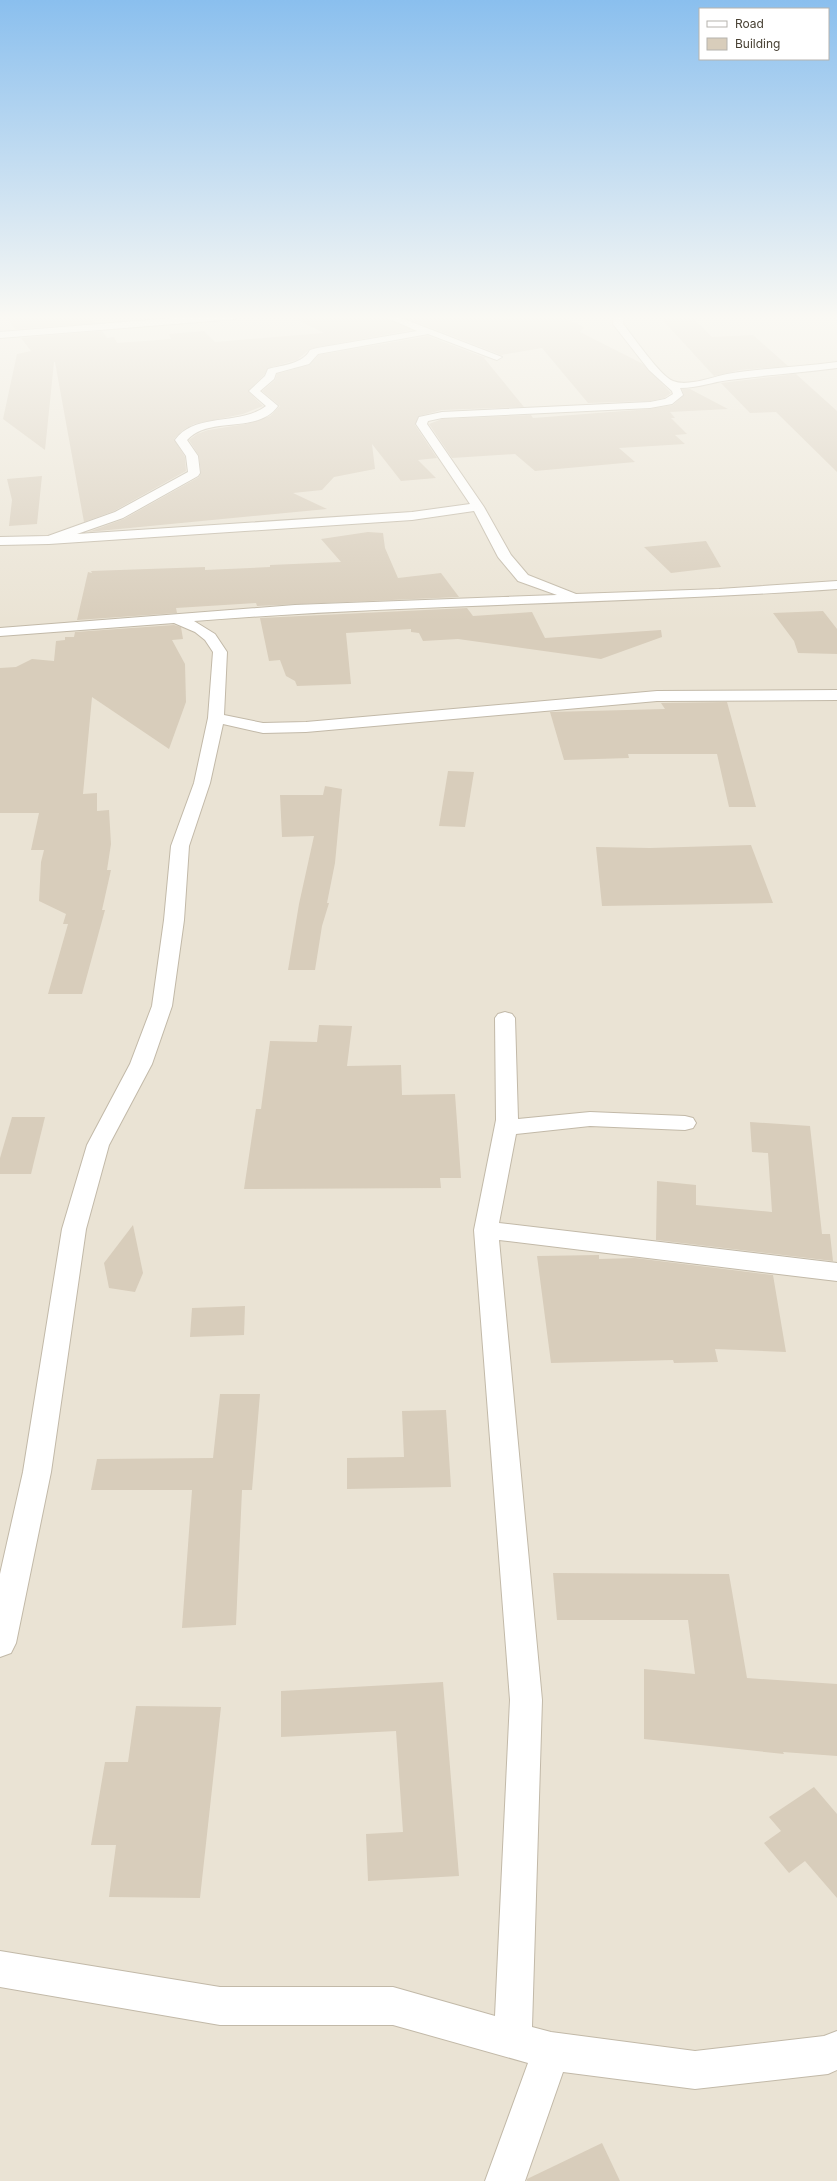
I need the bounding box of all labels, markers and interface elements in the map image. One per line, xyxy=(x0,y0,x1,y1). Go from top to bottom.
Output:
legend xyxy=(699,8,829,60)
text: Road xyxy=(735,16,764,31)
text: Building xyxy=(735,36,780,51)

